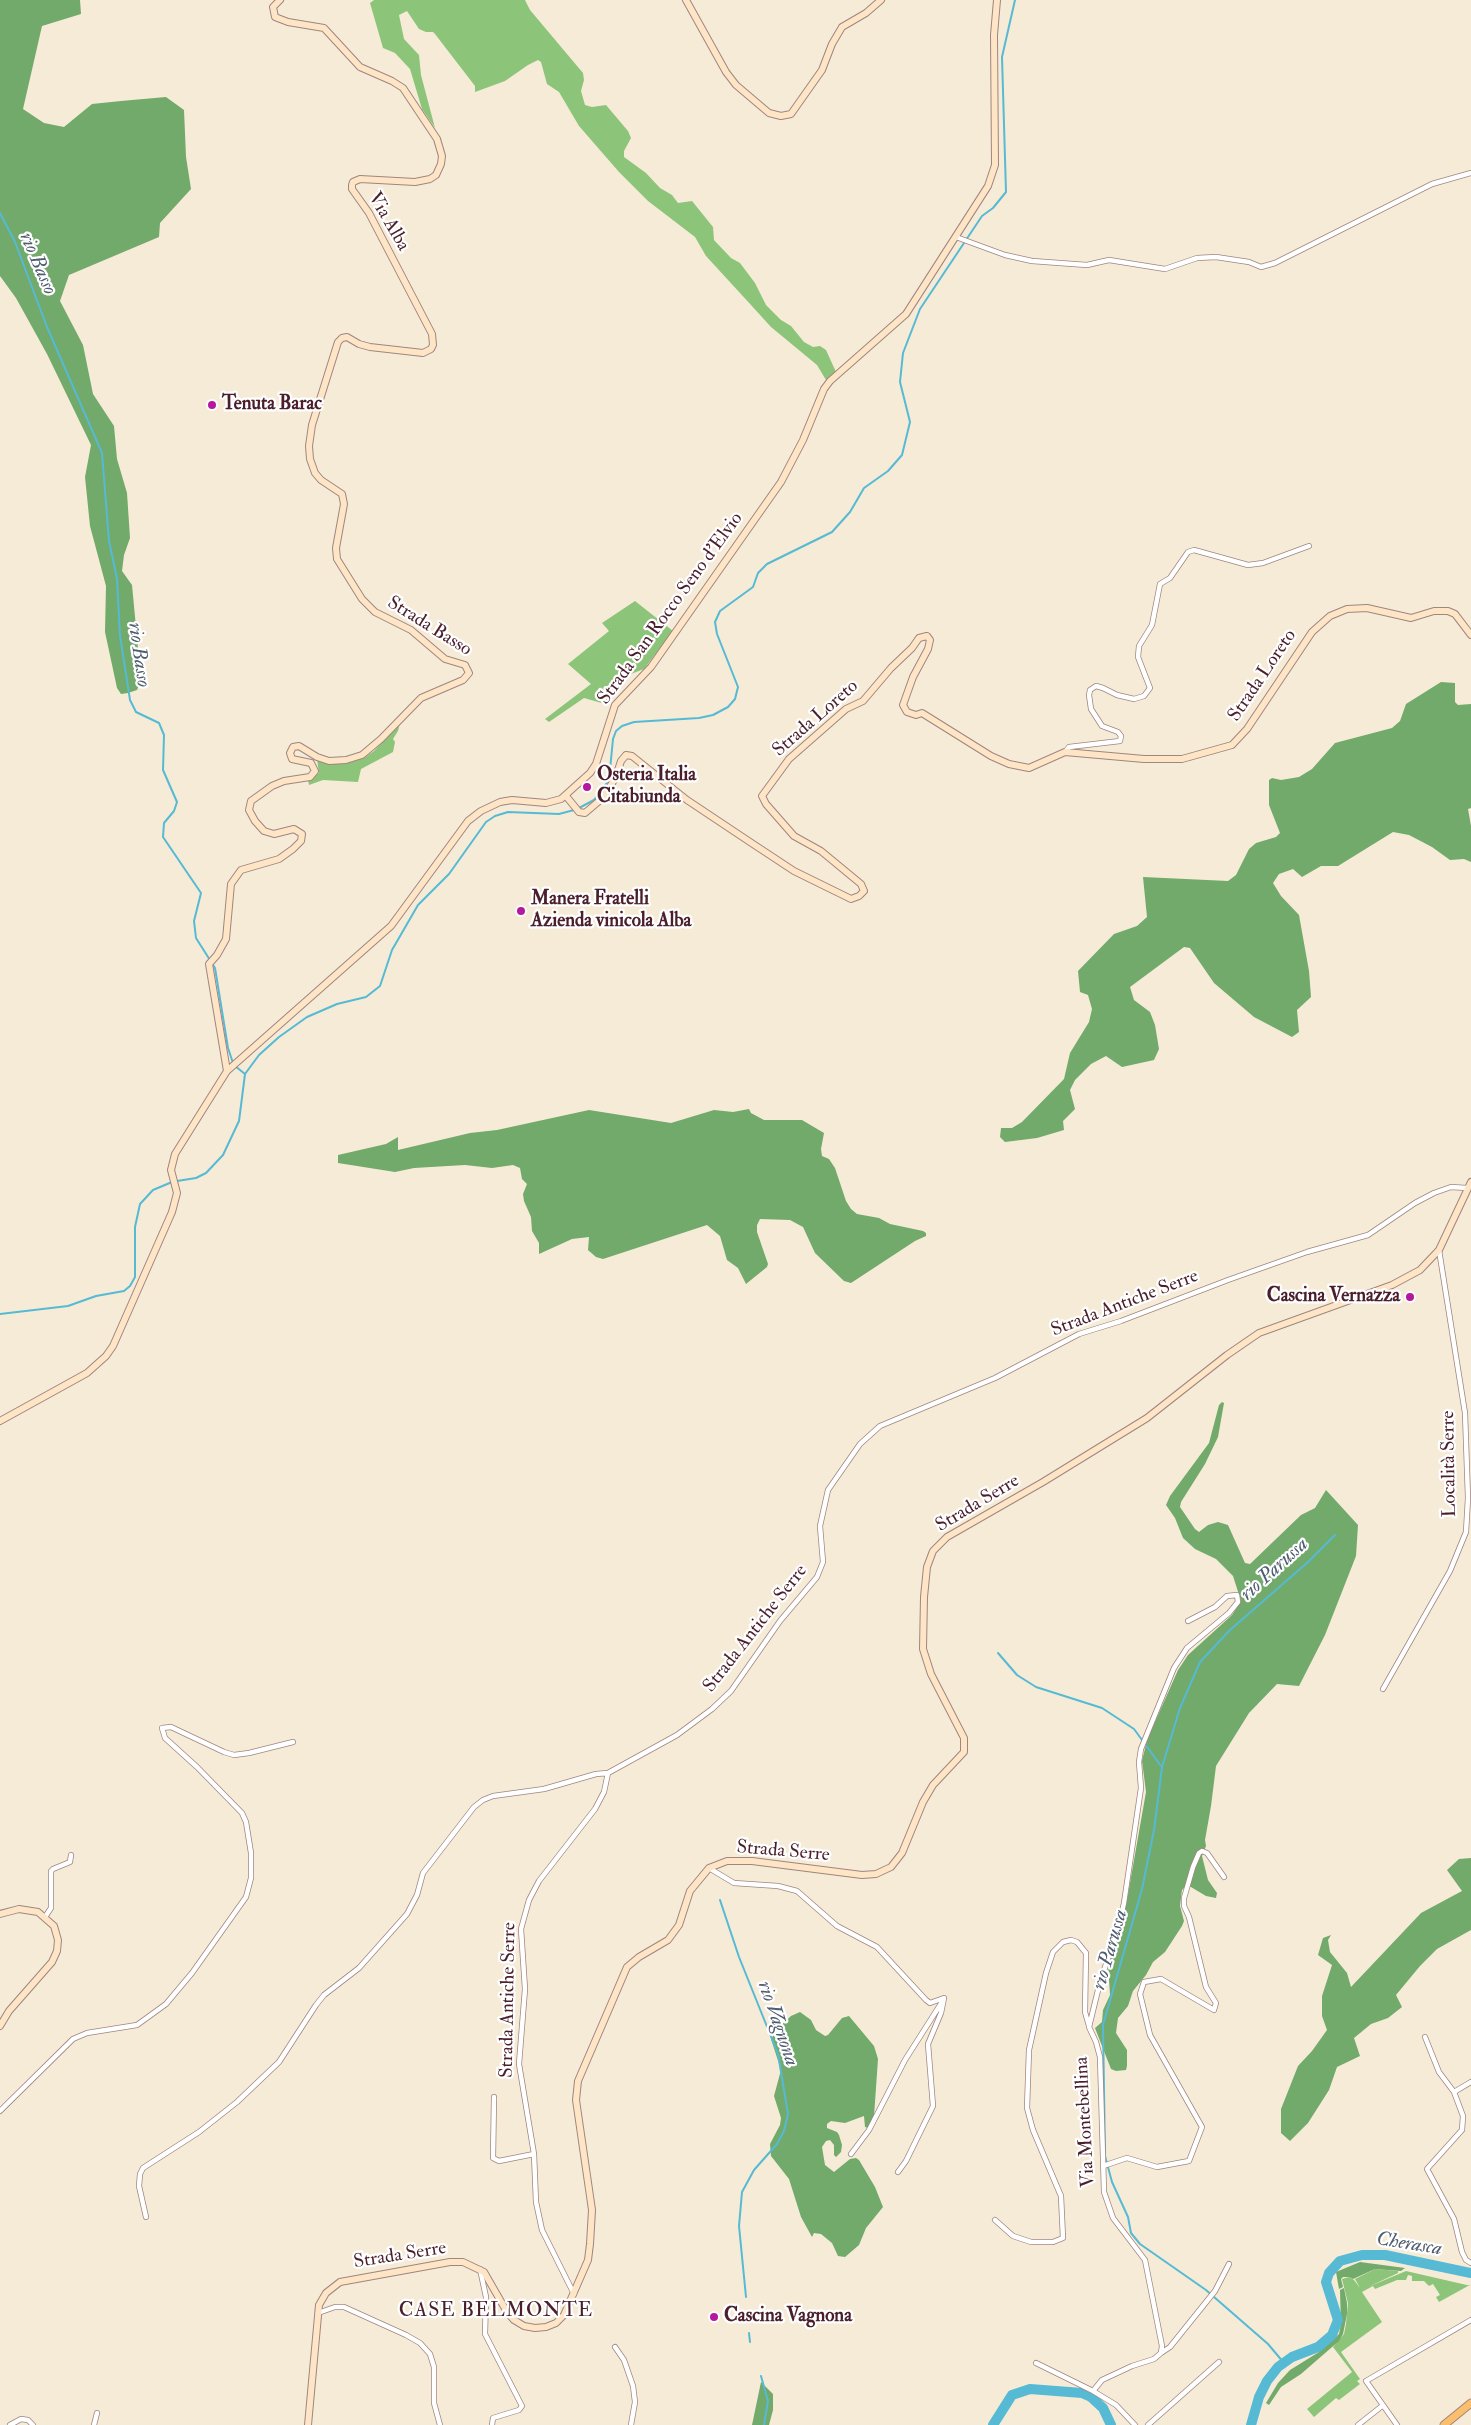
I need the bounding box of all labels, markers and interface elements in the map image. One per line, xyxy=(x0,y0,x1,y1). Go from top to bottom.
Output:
street label: Via Alba xyxy=(362,188,414,256)
water label: rio Basso xyxy=(13,229,61,299)
place label: Tenuta Barac xyxy=(222,394,322,416)
marker: Tenuta Barac xyxy=(206,399,218,411)
street label: Strada San Rocco Seno d'Elvio xyxy=(594,508,748,710)
street label: Strada Basso xyxy=(383,592,475,662)
water label: rio Basso xyxy=(122,621,154,689)
street label: Strada Loreto xyxy=(1224,626,1302,726)
street label: Strada Loreto xyxy=(769,676,863,762)
place label: Osteria Italia Citabiunda xyxy=(597,765,696,809)
marker: Osteria Italia Citabiunda xyxy=(581,781,593,793)
place label: Manera Fratelli Azienda vinicola Alba xyxy=(531,889,691,933)
marker: Manera Fratelli Azienda vinicola Alba xyxy=(515,905,527,917)
street label: Strada Antiche Serre xyxy=(1048,1265,1202,1343)
place label: Cascina Vernazza xyxy=(1267,1286,1400,1308)
marker: Cascina Vernazza xyxy=(1404,1291,1416,1303)
street label: Località Serre xyxy=(1438,1410,1462,1518)
street label: Strada Serre xyxy=(932,1470,1024,1538)
water label: rio Parussa xyxy=(1236,1533,1314,1607)
street label: Strada Antiche Serre xyxy=(699,1561,813,1697)
street label: Strada Serre xyxy=(736,1837,830,1867)
water label: rio Parussa xyxy=(1088,1907,1134,1993)
street label: Strada Antiche Serre xyxy=(496,1922,522,2078)
water label: rio Vagnona xyxy=(751,1978,803,2070)
street label: Via Montebellina xyxy=(1071,2056,1101,2188)
water label: Cherasca xyxy=(1374,2228,1444,2262)
street label: Strada Serre xyxy=(352,2237,448,2275)
district label: CASE BELMONTE xyxy=(397,2300,595,2324)
place label: Cascina Vagnona xyxy=(724,2306,852,2328)
marker: Cascina Vagnona xyxy=(708,2311,720,2323)

